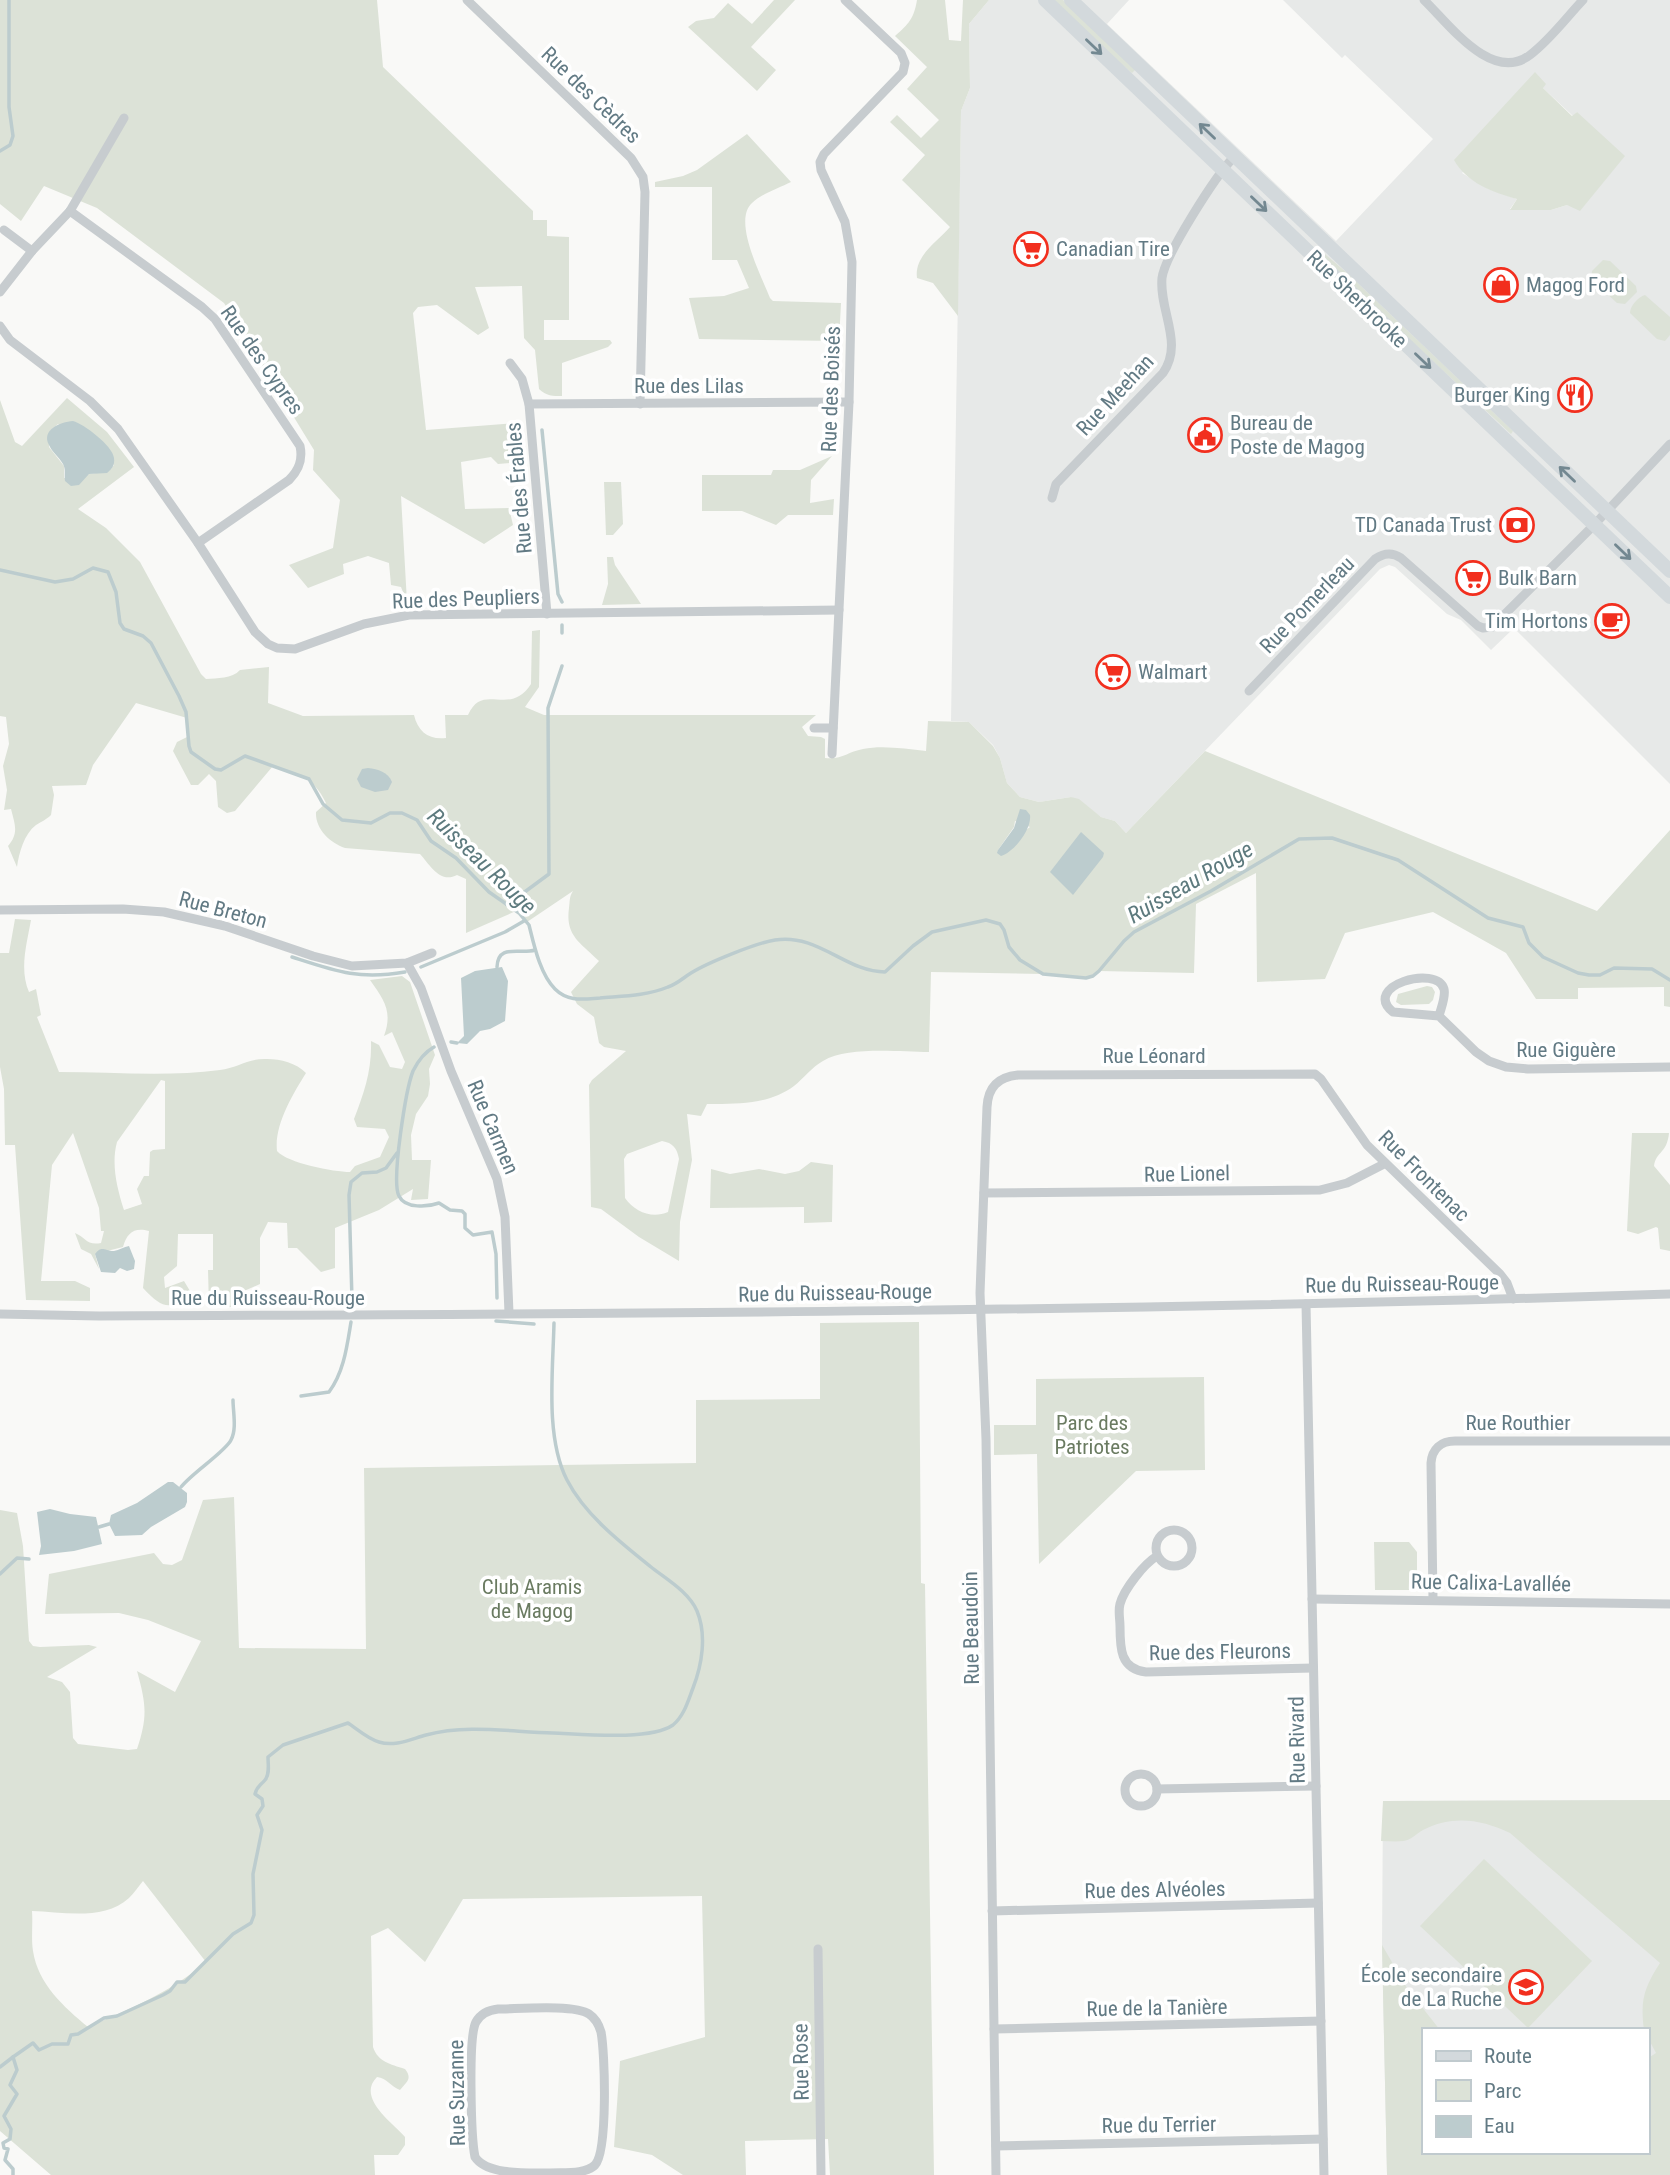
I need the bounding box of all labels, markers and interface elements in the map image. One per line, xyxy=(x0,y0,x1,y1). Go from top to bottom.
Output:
one-way arrow xyxy=(1085,39,1102,56)
street label: Rue des Cèdres xyxy=(536,42,646,148)
one-way arrow xyxy=(1199,123,1216,140)
one-way arrow xyxy=(1250,196,1267,213)
supermarket icon: Canadian Tire xyxy=(1012,230,1050,268)
place label: Canadian Tire xyxy=(1056,237,1170,261)
street label: Rue Sherbrooke xyxy=(1302,245,1412,353)
shop icon: Magog Ford xyxy=(1482,266,1520,304)
place label: Magog Ford xyxy=(1526,273,1625,297)
street label: Rue des Cypres xyxy=(216,301,308,419)
street label: Rue des Boisés xyxy=(817,325,845,453)
street label: Rue Meehan xyxy=(1071,350,1159,440)
one-way arrow xyxy=(1414,353,1431,370)
street label: Rue des Lilas xyxy=(634,374,744,398)
restaurant icon: Burger King xyxy=(1556,376,1594,414)
place label: Burger King xyxy=(1454,383,1550,407)
place label: Bureau de Poste de Magog xyxy=(1230,411,1365,459)
public building icon: Bureau de Poste de Magog xyxy=(1186,416,1224,454)
street label: Rue des Érables xyxy=(501,421,537,555)
one-way arrow xyxy=(1559,465,1576,482)
bank icon: TD Canada Trust xyxy=(1498,506,1536,544)
place label: TD Canada Trust xyxy=(1355,513,1492,537)
one-way arrow xyxy=(1614,544,1631,561)
street label: Rue Pomerleau xyxy=(1255,552,1359,658)
supermarket icon: Bulk Barn xyxy=(1454,559,1492,597)
place label: Bulk Barn xyxy=(1498,566,1577,590)
street label: Rue des Peupliers xyxy=(392,584,540,614)
cafe icon: Tim Hortons xyxy=(1593,602,1631,640)
place label: Tim Hortons xyxy=(1485,609,1588,633)
supermarket icon: Walmart xyxy=(1094,653,1132,691)
place label: Walmart xyxy=(1138,660,1208,684)
water label: Ruisseau Rouge xyxy=(422,803,542,920)
water label: Ruisseau Rouge xyxy=(1123,836,1258,929)
street label: Rue Breton xyxy=(176,887,270,933)
street label: Rue Giguère xyxy=(1516,1038,1616,1062)
street label: Rue Léonard xyxy=(1102,1044,1206,1068)
street label: Rue Carmen xyxy=(462,1076,524,1178)
street label: Rue Frontenac xyxy=(1374,1126,1474,1226)
street label: Rue Lionel xyxy=(1144,1161,1230,1187)
street label: Rue du Ruisseau-Rouge xyxy=(1305,1270,1499,1298)
street label: Rue du Ruisseau-Rouge xyxy=(738,1279,932,1307)
street label: Rue du Ruisseau-Rouge xyxy=(171,1286,365,1310)
park label: Parc des Patriotes xyxy=(1054,1411,1130,1459)
street label: Rue Routhier xyxy=(1465,1411,1571,1435)
street label: Rue Calixa-Lavallée xyxy=(1411,1570,1571,1596)
street label: Rue Beaudoin xyxy=(958,1571,984,1685)
park label: Club Aramis de Magog xyxy=(482,1575,582,1623)
street label: Rue des Fleurons xyxy=(1149,1639,1291,1665)
street label: Rue Rivard xyxy=(1284,1696,1310,1784)
street label: Rue des Alvéoles xyxy=(1084,1877,1226,1903)
place label: École secondaire de La Ruche xyxy=(1361,1963,1502,2011)
school or university icon: École secondaire de La Ruche xyxy=(1507,1968,1545,2006)
street label: Rue de la Tanière xyxy=(1086,1995,1228,2021)
street label: Rue Rose xyxy=(788,2023,814,2101)
legend xyxy=(1422,2028,1649,2154)
street label: Rue Suzanne xyxy=(444,2039,470,2146)
text: Route xyxy=(1484,2044,1532,2068)
text: Parc xyxy=(1484,2079,1522,2103)
street label: Rue du Terrier xyxy=(1102,2112,1216,2138)
text: Eau xyxy=(1484,2114,1515,2138)

